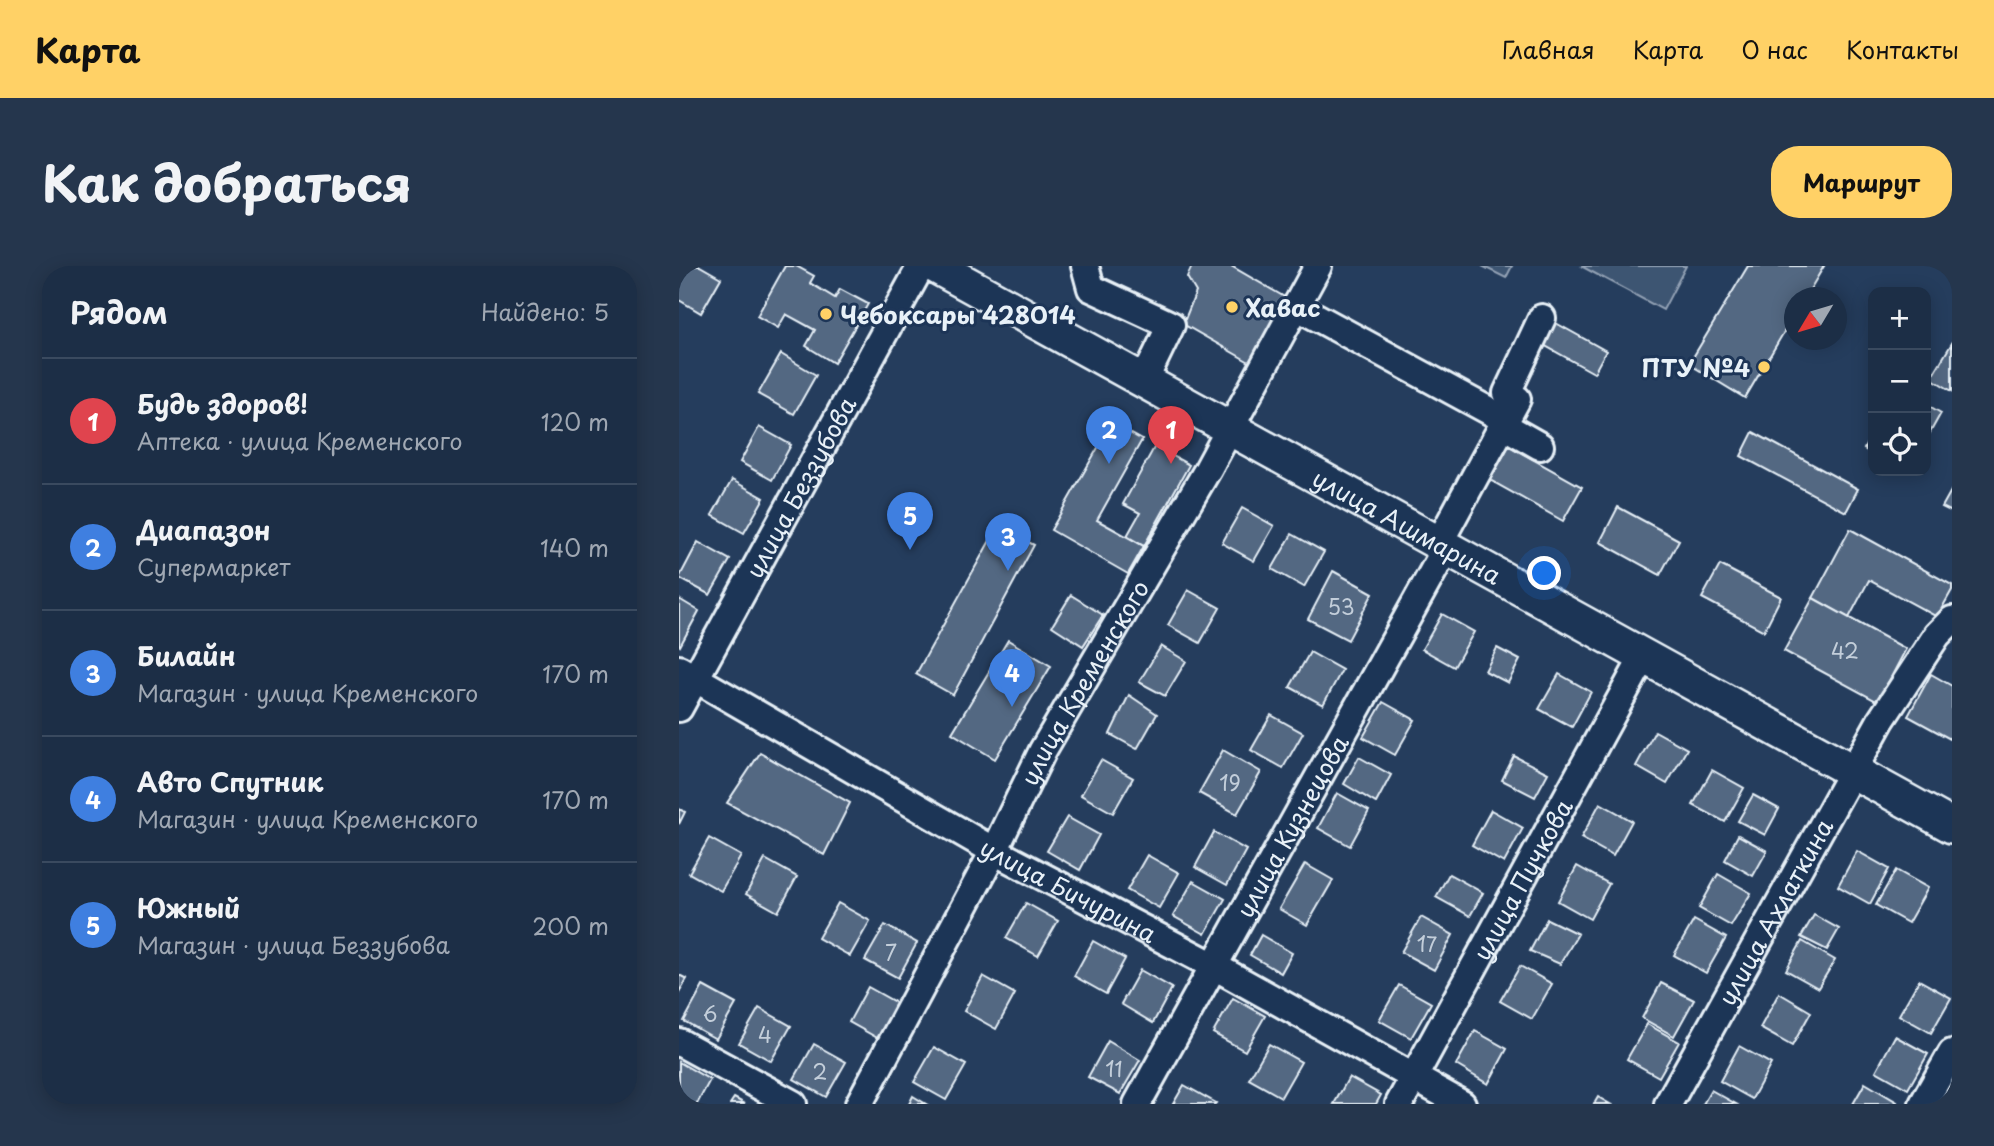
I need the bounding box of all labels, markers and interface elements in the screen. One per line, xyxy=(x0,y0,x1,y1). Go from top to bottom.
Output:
text: Карта xyxy=(35,24,141,74)
text: Главная xyxy=(1502,31,1595,67)
text: Карта xyxy=(1633,31,1703,67)
text: О нас xyxy=(1741,31,1808,67)
text: Контакты xyxy=(1846,31,1959,67)
text: Как добраться xyxy=(42,145,412,219)
button: Маршрут xyxy=(1771,146,1952,218)
north arrow xyxy=(1784,287,1847,350)
map controls xyxy=(1868,287,1931,476)
button: + xyxy=(1868,287,1931,350)
text: Рядом xyxy=(70,289,168,334)
place label: Хавас xyxy=(1246,289,1321,325)
text: Найдено: 5 xyxy=(481,294,609,329)
place label: Чебоксары 428014 xyxy=(840,296,1076,332)
marker: Хавас xyxy=(1224,299,1240,315)
marker: Чебоксары 428014 xyxy=(818,306,834,322)
place label: ПТУ №4 xyxy=(1642,349,1750,385)
button: − xyxy=(1868,350,1931,413)
marker: ПТУ №4 xyxy=(1756,359,1772,375)
text: Будь здоров! xyxy=(137,384,308,423)
street label: улица Беззубова xyxy=(736,390,864,584)
text: 1 xyxy=(88,404,99,439)
text: 120 m xyxy=(541,404,609,439)
pin: 2 xyxy=(1086,406,1132,464)
pin: 1 xyxy=(1148,406,1194,464)
button: locate xyxy=(1868,413,1931,476)
text: Аптека · улица Кременского xyxy=(137,423,463,458)
street label: улица Ашмарина xyxy=(1306,459,1508,593)
pin: 5 xyxy=(887,492,933,550)
text: Диапазон xyxy=(137,510,270,549)
pin: 3 xyxy=(985,513,1031,571)
text: 2 xyxy=(85,530,101,565)
text: 140 m xyxy=(540,530,609,565)
text: Супермаркет xyxy=(137,549,291,584)
your location xyxy=(1527,556,1561,590)
street label: улица Кременского xyxy=(1011,573,1157,791)
house number: 53 xyxy=(1327,590,1355,622)
house number: 42 xyxy=(1831,634,1859,666)
text: Билайн xyxy=(137,636,236,675)
pin: 4 xyxy=(989,649,1035,707)
text: 3 xyxy=(85,656,101,691)
text: 170 m xyxy=(542,656,609,691)
text: Магазин · улица Кременского xyxy=(137,675,478,710)
street label: улица Кузнецова xyxy=(1226,728,1357,924)
text: Авто Спутник xyxy=(137,762,323,801)
house number: 19 xyxy=(1219,766,1241,798)
text: 4 xyxy=(85,782,101,817)
text: 170 m xyxy=(542,782,609,817)
street label: улица Пучкова xyxy=(1463,792,1581,967)
text: Магазин · улица Кременского xyxy=(137,801,478,836)
street label: улица Ахлаткина xyxy=(1708,812,1841,1012)
street label: улица Бичурина xyxy=(974,829,1163,951)
text: Южный xyxy=(137,888,240,927)
text: 5 xyxy=(86,908,100,943)
text: 200 m xyxy=(532,908,609,943)
text: Магазин · улица Беззубова xyxy=(137,927,450,962)
house number: 17 xyxy=(1417,927,1437,959)
house number: 7 xyxy=(885,936,897,968)
house number: 6 xyxy=(703,997,717,1029)
house number: 4 xyxy=(758,1018,772,1050)
house number: 11 xyxy=(1105,1052,1123,1084)
house number: 2 xyxy=(813,1055,827,1087)

